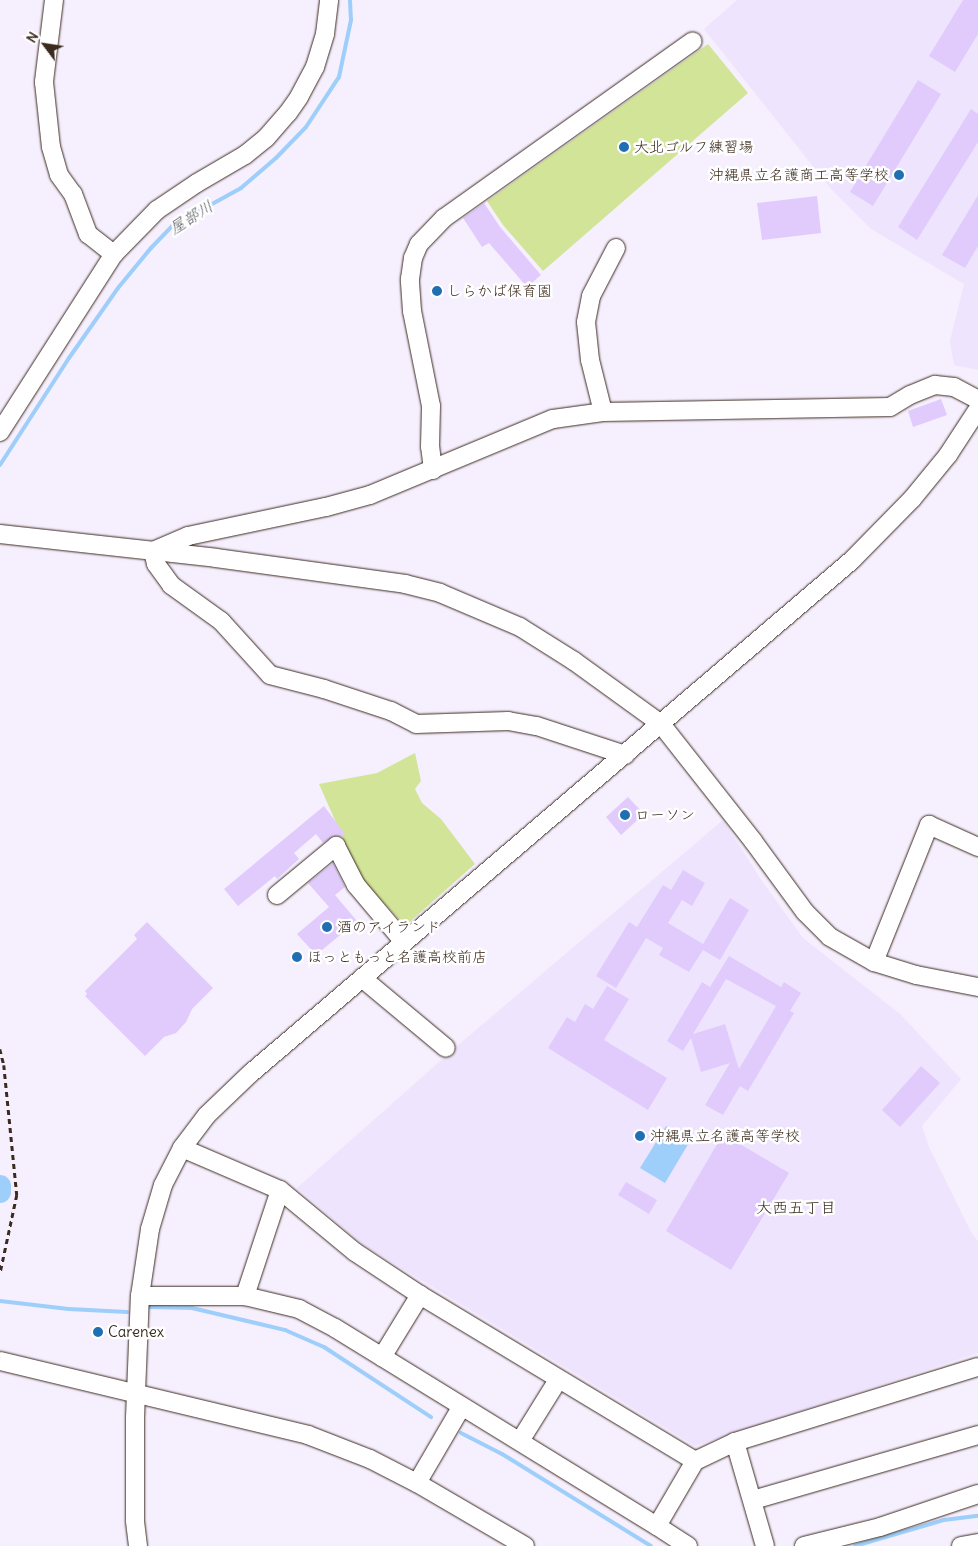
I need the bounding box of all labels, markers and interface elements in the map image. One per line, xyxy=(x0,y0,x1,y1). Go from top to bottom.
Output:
north arrow xyxy=(20,20,70,70)
text: N xyxy=(22,28,42,46)
place label: 大北ゴルフ練習場 xyxy=(634,138,754,156)
marker: 大北ゴルフ練習場 xyxy=(618,141,630,153)
place label: 沖縄県立名護商工高等学校 xyxy=(709,166,889,184)
marker: 沖縄県立名護商工高等学校 xyxy=(893,169,905,181)
water label: 屋部川 xyxy=(166,196,216,238)
place label: しらかば保育園 xyxy=(447,282,552,300)
marker: しらかば保育園 xyxy=(431,285,443,297)
place label: ローソン xyxy=(635,806,695,824)
marker: ローソン xyxy=(619,809,631,821)
place label: 酒のアイランド xyxy=(337,918,442,936)
marker: 酒のアイランド xyxy=(321,921,333,933)
place label: ほっともっと名護高校前店 xyxy=(307,948,487,966)
marker: ほっともっと名護高校前店 xyxy=(291,951,303,963)
place label: 沖縄県立名護高等学校 xyxy=(650,1127,800,1145)
marker: 沖縄県立名護高等学校 xyxy=(634,1130,646,1142)
district label: 大西五丁目 xyxy=(756,1197,836,1217)
place label: Carenex xyxy=(108,1323,164,1341)
marker: Carenex xyxy=(92,1326,104,1338)

